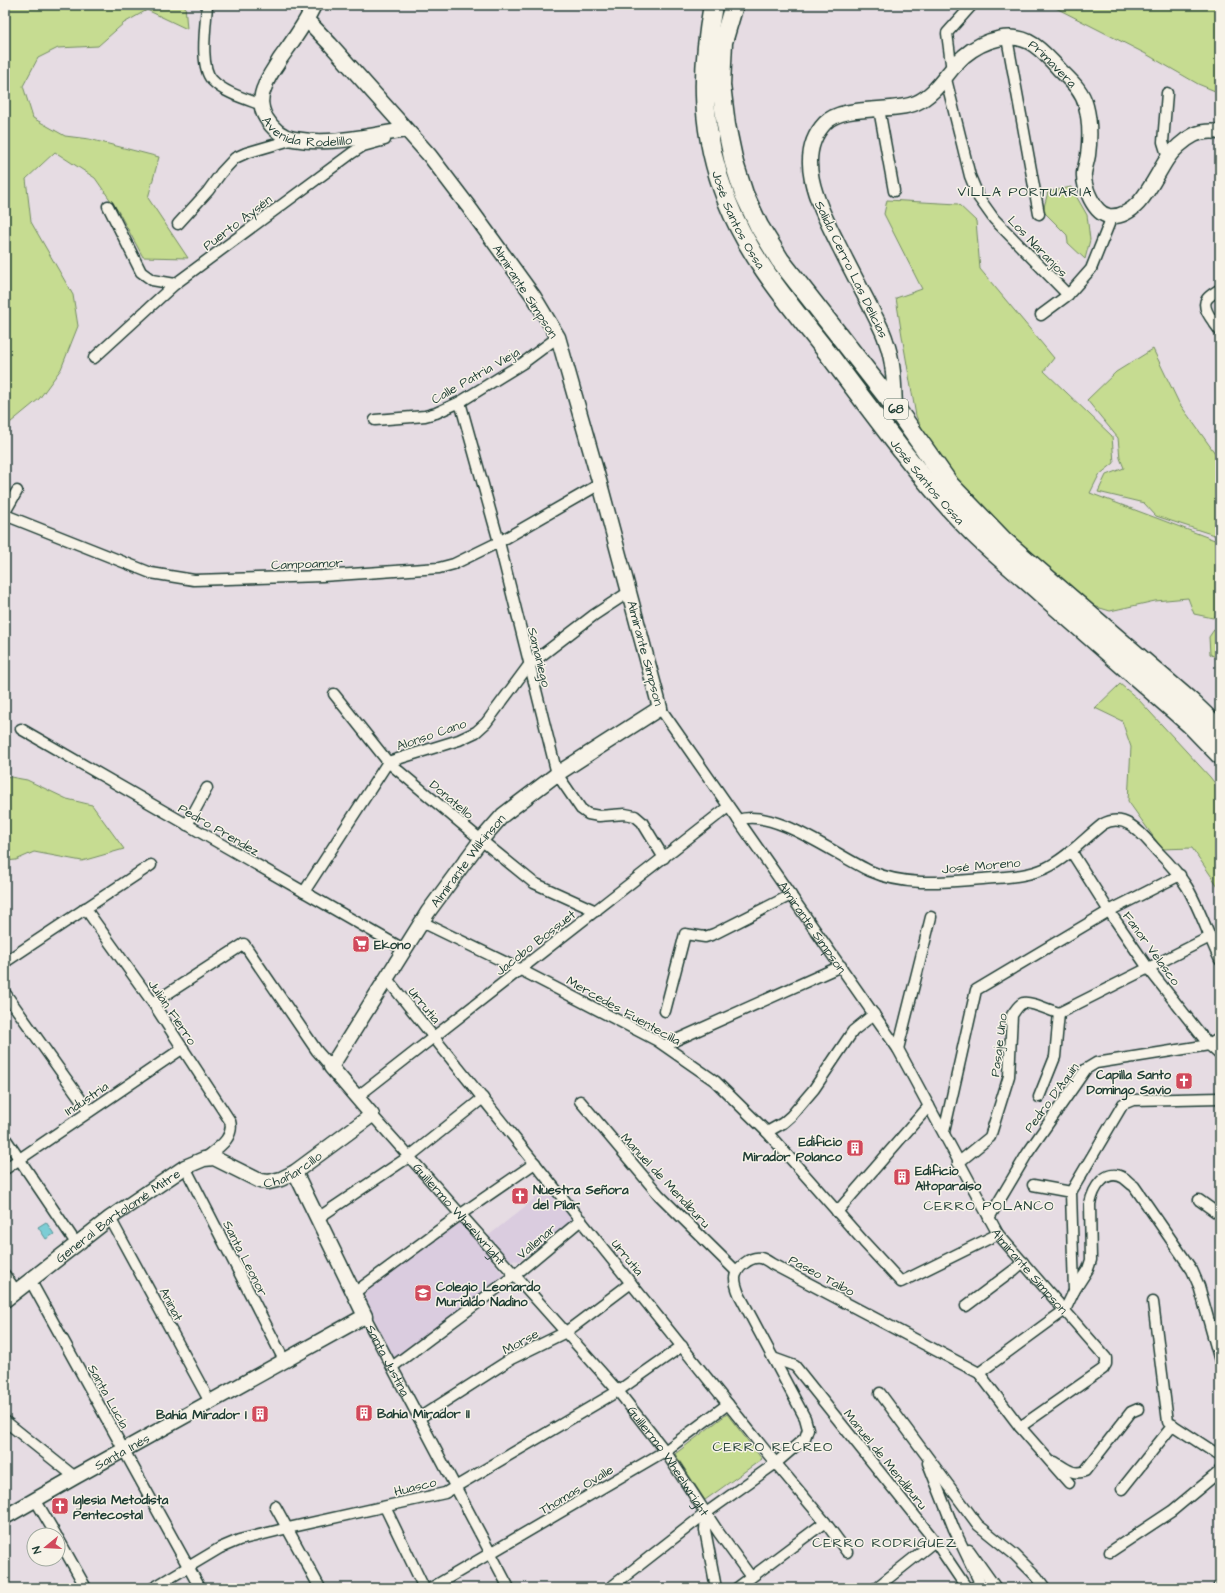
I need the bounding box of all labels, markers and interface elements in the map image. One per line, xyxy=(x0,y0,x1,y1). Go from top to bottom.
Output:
street label: Primavera xyxy=(1025,36,1081,92)
street label: Avenida Rodelillo xyxy=(257,113,354,151)
street label: José Santos Ossa xyxy=(707,168,769,273)
district label: VILLA PORTUARIA xyxy=(958,182,1092,202)
street label: Puerto Aysén xyxy=(199,191,277,256)
street label: Salida Cerro Las Delicias xyxy=(810,198,892,342)
street label: Los Naranjos xyxy=(1003,212,1072,282)
street label: Almirante Simpson xyxy=(488,241,562,342)
street label: Calle Patria Vieja xyxy=(428,343,523,408)
road number: 68 xyxy=(884,399,908,419)
street label: José Santos Ossa xyxy=(886,435,969,529)
street label: Campoamor xyxy=(271,554,343,574)
street label: Almirante Simpson xyxy=(622,599,668,708)
street label: Samaniego xyxy=(522,625,555,690)
street label: Alonso Cano xyxy=(394,714,469,755)
street label: Donatello xyxy=(425,776,478,824)
street label: Pedro Prendez xyxy=(175,799,263,861)
street label: Almirante Wilkinson xyxy=(427,810,510,911)
street label: José Moreno xyxy=(941,854,1022,878)
street label: Almirante Simpson xyxy=(774,878,851,978)
street label: Jacobo Bossuet xyxy=(492,905,580,980)
street label: Fanor Velasco xyxy=(1118,908,1185,990)
supermarket icon: Ekono xyxy=(351,934,371,954)
place label: Ekono xyxy=(374,936,411,954)
street label: Mercedes Fuentecilla xyxy=(563,972,684,1050)
street label: Julián Fierro xyxy=(144,976,201,1049)
street label: Urrutia xyxy=(404,984,445,1028)
street label: Pasaje Uno xyxy=(986,1012,1012,1078)
street label: Pedro D'Aquin xyxy=(1020,1059,1084,1136)
place label: Capilla Santo Domingo Savio xyxy=(1086,1066,1172,1101)
church icon: Capilla Santo Domingo Savio xyxy=(1174,1071,1194,1091)
street label: Industria xyxy=(61,1077,112,1120)
street label: Manuel de Mendiburu xyxy=(616,1129,714,1233)
place label: Edificio Mirador Polanco xyxy=(743,1133,843,1166)
building icon: Edificio Mirador Polanco xyxy=(845,1138,865,1158)
street label: Chañarcillo xyxy=(263,1147,326,1192)
street label: Guillermo Wheelwright xyxy=(409,1159,510,1270)
place label: Edificio Altoparaíso xyxy=(915,1162,982,1196)
street label: General Bartolomé Mitre xyxy=(52,1165,184,1267)
building icon: Edificio Altoparaíso xyxy=(892,1167,912,1187)
place label: Nuestra Señora del Pilar xyxy=(532,1181,629,1214)
church icon: Nuestra Señora del Pilar xyxy=(510,1186,530,1206)
district label: CERRO POLANCO xyxy=(923,1196,1055,1216)
street label: Santa Leonor xyxy=(218,1217,272,1299)
street label: Vallenar xyxy=(513,1220,560,1264)
street label: Almirante Simpson xyxy=(987,1226,1072,1319)
street label: Urrutia xyxy=(607,1236,648,1280)
street label: Paseo Taibo xyxy=(785,1251,858,1301)
place label: Colegio Leonardo Murialdo Nadino xyxy=(436,1278,541,1311)
school or university icon: Colegio Leonardo Murialdo Nadino xyxy=(413,1283,433,1303)
street label: Aninat xyxy=(155,1285,188,1325)
street label: Santa Justina xyxy=(361,1322,414,1400)
street label: Morse xyxy=(499,1325,542,1359)
street label: Santa Lucía xyxy=(83,1361,133,1432)
street label: Guillermo Wheelwright xyxy=(623,1402,714,1520)
building icon: Bahía Mirador II xyxy=(354,1403,374,1423)
building icon: Bahía Mirador I xyxy=(250,1404,270,1424)
place label: Bahía Mirador II xyxy=(377,1405,470,1423)
place label: Bahía Mirador I xyxy=(156,1406,247,1424)
street label: Manuel de Mendiburu xyxy=(839,1406,932,1514)
street label: Santa Inés xyxy=(91,1429,153,1475)
district label: CERRO RECREO xyxy=(713,1437,833,1457)
street label: Thomas Ovalle xyxy=(536,1461,617,1519)
street label: Huasco xyxy=(392,1473,439,1501)
place label: Iglesia Metodista Pentecostal xyxy=(73,1491,169,1524)
church icon: Iglesia Metodista Pentecostal xyxy=(50,1496,70,1516)
north arrow xyxy=(26,1527,66,1567)
district label: CERRO RODRÍGUEZ xyxy=(812,1533,958,1553)
text: N xyxy=(29,1544,45,1556)

